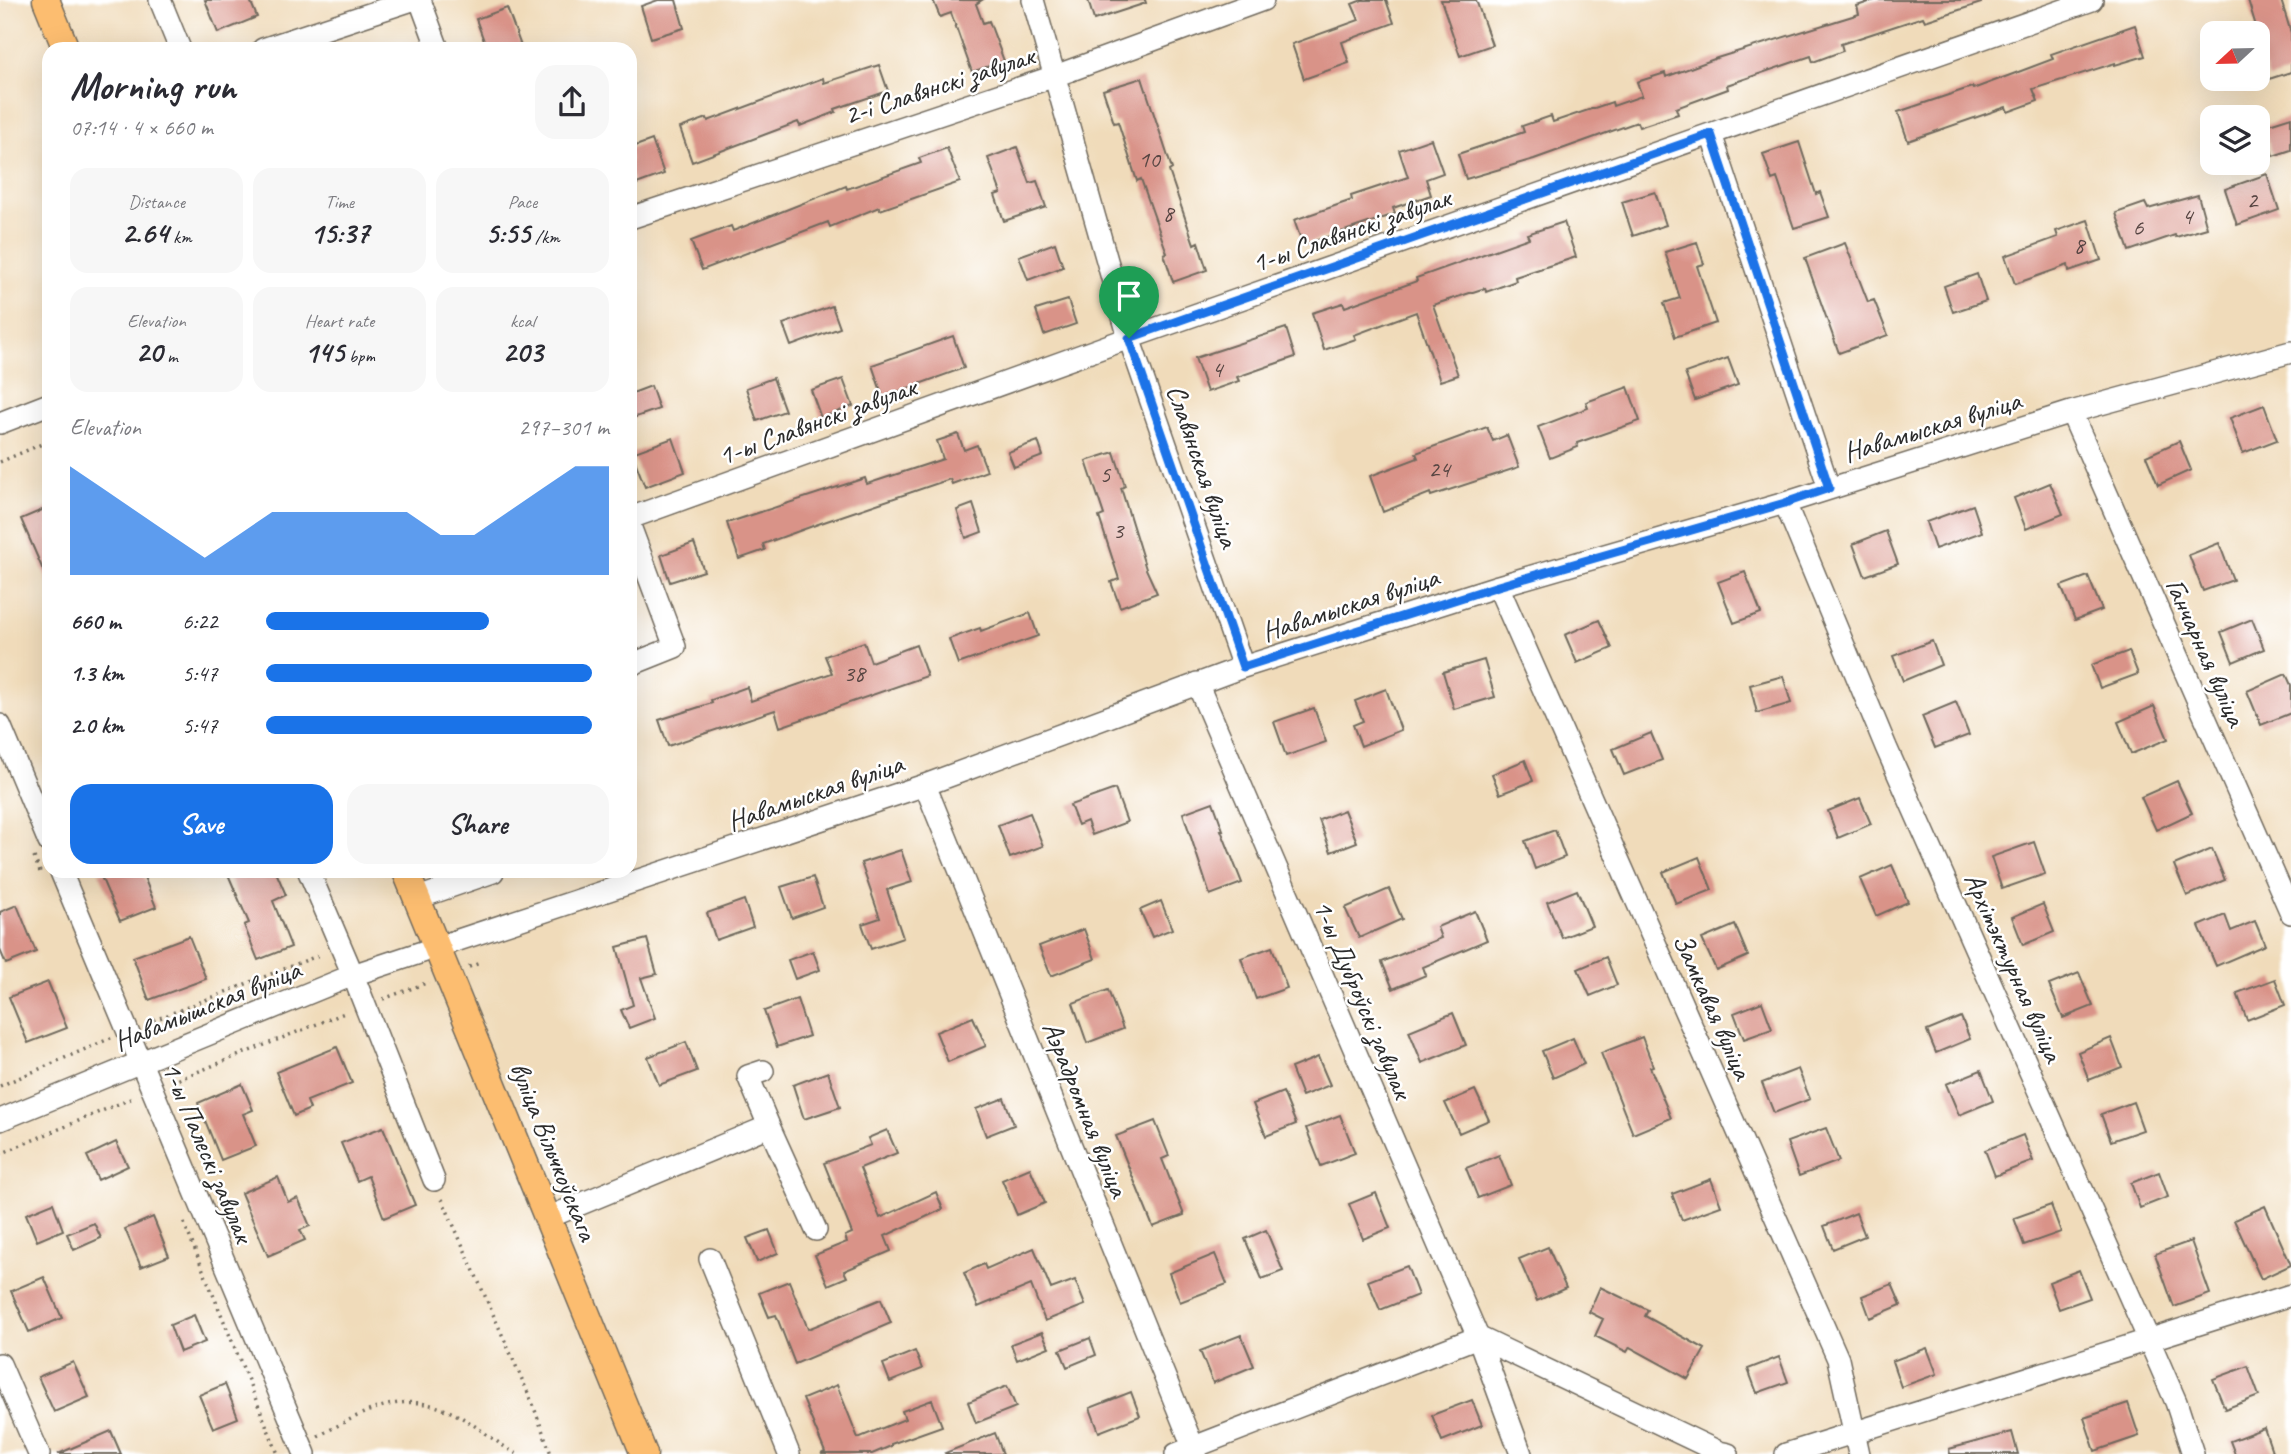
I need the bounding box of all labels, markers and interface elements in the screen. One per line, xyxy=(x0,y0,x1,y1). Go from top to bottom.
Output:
north arrow xyxy=(2200,21,2270,91)
map controls xyxy=(2200,21,2270,175)
street label: 2-і Славянскі завулак xyxy=(839,37,1042,133)
text: Morning run xyxy=(70,63,236,110)
button: share xyxy=(535,65,609,139)
button: layers xyxy=(2200,105,2270,175)
text: 07:14 · 4 × 660 m xyxy=(70,113,213,142)
house number: 10 xyxy=(1138,144,1162,174)
street label: 1-ы Славянскі завулак xyxy=(1247,179,1458,281)
house number: 2 xyxy=(2247,185,2260,215)
text: Distance xyxy=(128,190,185,214)
text: Time xyxy=(325,190,354,214)
text: Pace xyxy=(508,190,537,214)
house number: 8 xyxy=(1163,198,1176,228)
house number: 4 xyxy=(2182,201,2195,231)
house number: 6 xyxy=(2133,212,2145,242)
text: 2.64 xyxy=(121,214,168,252)
text: 15:37 xyxy=(310,214,369,252)
text: 5:55 xyxy=(485,214,530,252)
text: km xyxy=(168,225,192,249)
text: /km xyxy=(530,225,560,249)
house number: 8 xyxy=(2074,230,2087,260)
pin xyxy=(1099,266,1159,338)
icon: arrive xyxy=(1110,277,1148,315)
text: Elevation xyxy=(127,309,186,333)
text: Heart rate xyxy=(305,309,374,333)
text: kcal xyxy=(510,309,535,333)
text: 20 xyxy=(135,333,162,371)
text: 145 xyxy=(304,333,344,371)
text: 203 xyxy=(502,333,543,371)
text: m xyxy=(162,344,178,368)
text: bpm xyxy=(344,344,375,368)
house number: 4 xyxy=(1212,354,1225,384)
street label: 1-ы Славянскі завулак xyxy=(713,368,923,474)
street label: Славянская вуліца xyxy=(1159,380,1248,554)
street label: Навамыская вуліца xyxy=(1839,382,2027,470)
text: Elevation xyxy=(70,413,141,442)
text: 297–301 m xyxy=(518,413,609,442)
house number: 24 xyxy=(1428,454,1452,484)
house number: 5 xyxy=(1100,459,1112,489)
house number: 3 xyxy=(1113,515,1126,545)
street label: Навамыская вуліца xyxy=(1257,558,1444,649)
street label: Ганчарная вуліца xyxy=(2158,573,2255,733)
text: 660 m xyxy=(70,607,121,636)
text: 6:22 xyxy=(182,607,218,636)
house number: 38 xyxy=(843,658,867,688)
text: 1.3 km xyxy=(70,659,124,688)
text: 5:47 xyxy=(182,659,218,688)
text: 2.0 km xyxy=(70,711,124,740)
text: 5:47 xyxy=(182,711,218,740)
street label: Навамыская вуліца xyxy=(722,745,909,838)
button: Save xyxy=(70,784,333,864)
button: Share xyxy=(347,784,609,864)
street label: Архітэктурная вуліца xyxy=(1957,867,2072,1069)
street label: 1-ы Дуброўскі завулак xyxy=(1304,894,1422,1107)
street label: Замкавая вуліца xyxy=(1665,928,1761,1086)
street label: Навамышская вуліца xyxy=(108,951,307,1058)
street label: Аэрадромная вуліца xyxy=(1035,1016,1138,1204)
street label: 1-ы Палескі завулак xyxy=(153,1056,263,1250)
street label: вуліца Вільчкоўскага xyxy=(502,1057,606,1247)

